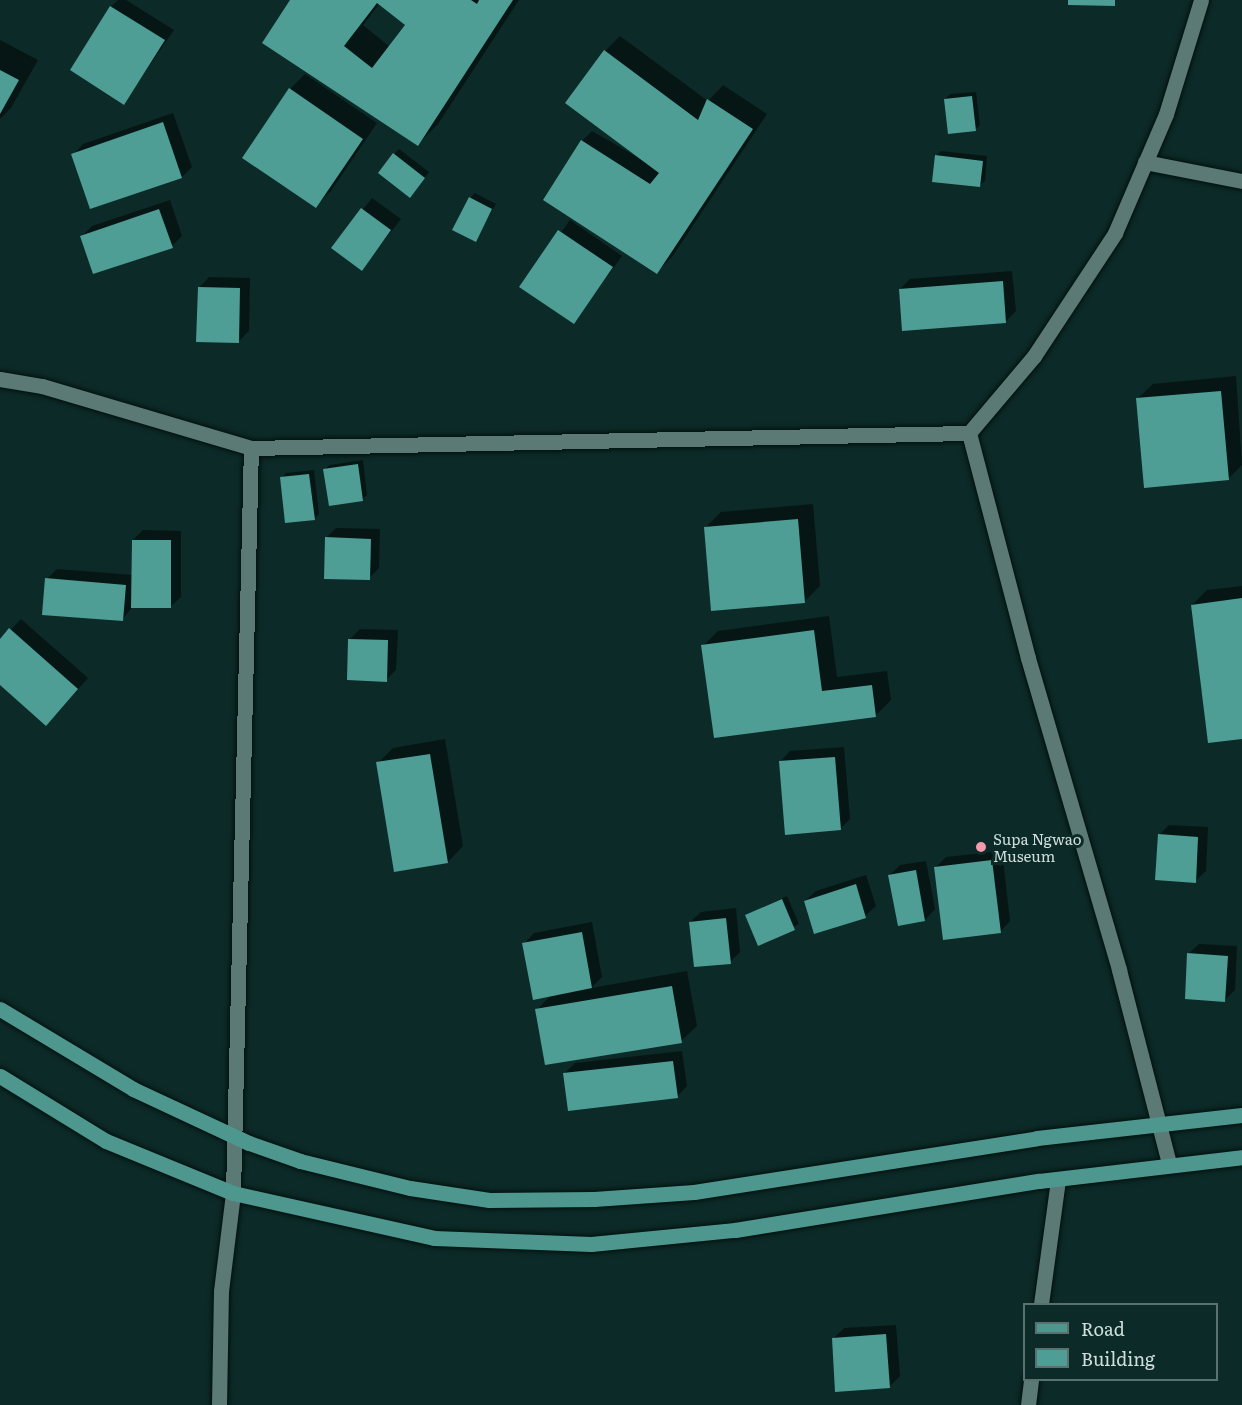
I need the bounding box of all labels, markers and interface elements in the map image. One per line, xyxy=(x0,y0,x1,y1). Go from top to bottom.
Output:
place label: Supa Ngwao Museum xyxy=(993,829,1081,864)
marker: Supa Ngwao Museum xyxy=(974,840,988,854)
legend xyxy=(1023,1303,1218,1381)
text: Road xyxy=(1081,1315,1125,1342)
text: Building xyxy=(1081,1345,1155,1372)

